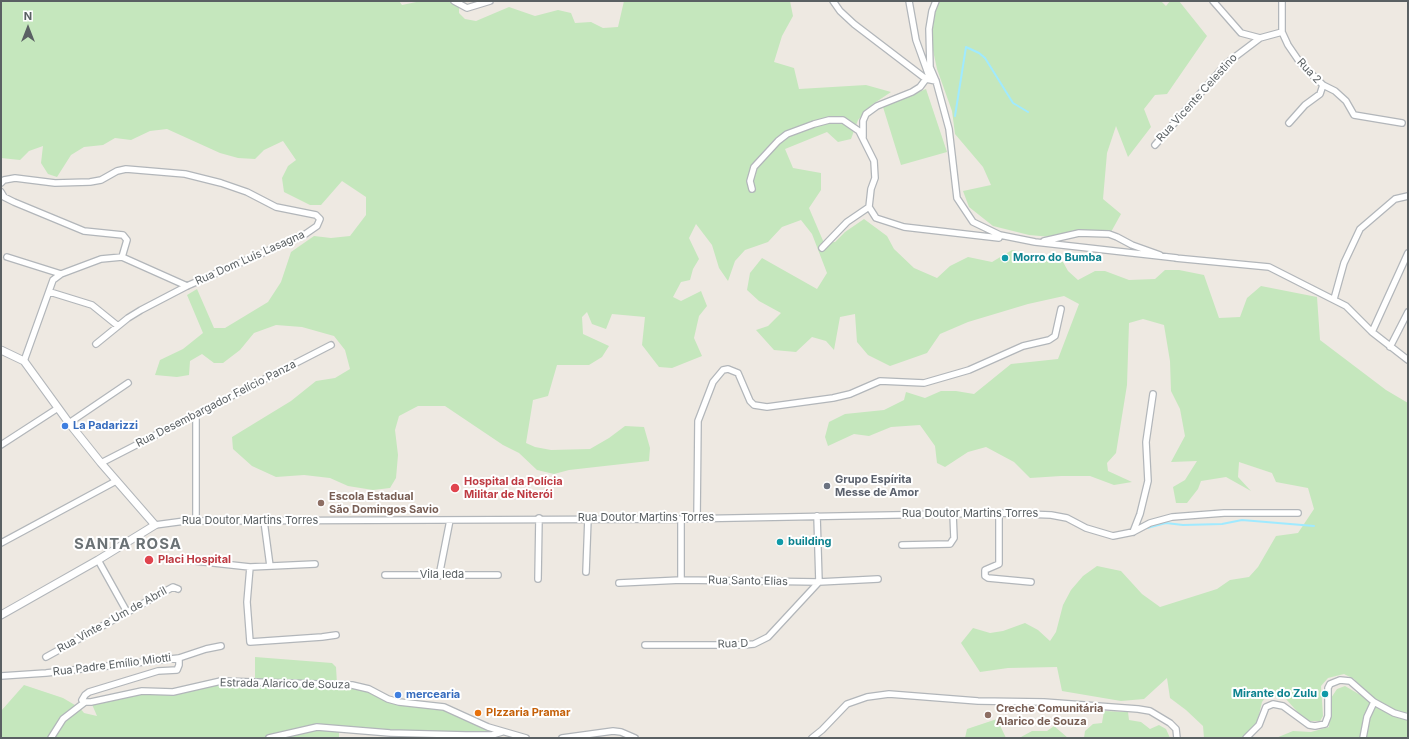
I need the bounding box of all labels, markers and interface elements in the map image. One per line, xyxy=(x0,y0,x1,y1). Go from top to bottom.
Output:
north arrow xyxy=(8,8,48,48)
text: N xyxy=(24,9,32,23)
street label: Rua Vicente Celestino xyxy=(1154,51,1240,145)
street label: Rua 2 xyxy=(1294,56,1324,86)
street label: Rua Dom Luis Lasagna xyxy=(193,228,307,288)
place label: Morro do Bumba xyxy=(1013,251,1102,265)
marker: Morro do Bumba xyxy=(1000,253,1010,263)
street label: Rua Desembargador Felício Panza xyxy=(134,358,298,450)
place label: La Padarizzi xyxy=(73,419,138,433)
marker: La Padarizzi xyxy=(60,421,70,431)
place label: Grupo Espírita Messe de Amor xyxy=(835,473,919,499)
place label: Hospital da Polícia Militar de Niterói xyxy=(464,475,563,501)
marker: Grupo Espírita Messe de Amor xyxy=(822,481,832,491)
marker: Hospital da Polícia Militar de Niterói xyxy=(449,482,461,494)
place label: Escola Estadual São Domingos Savio xyxy=(329,490,439,516)
marker: Escola Estadual São Domingos Savio xyxy=(316,498,326,508)
street label: Rua Doutor Martins Torres xyxy=(902,507,1038,521)
street label: Rua Doutor Martins Torres xyxy=(578,511,714,525)
street label: Rua Doutor Martins Torres xyxy=(182,514,318,528)
district label: SANTA ROSA xyxy=(74,535,182,553)
place label: building xyxy=(788,535,831,549)
marker: building xyxy=(775,537,785,547)
place label: Placi Hospital xyxy=(158,553,231,567)
marker: Placi Hospital xyxy=(143,554,155,566)
street label: Vila Ieda xyxy=(420,568,464,582)
street label: Rua Santo Elias xyxy=(708,574,788,588)
street label: Rua Vinte e Um de Abril xyxy=(55,584,169,656)
street label: Rua D xyxy=(717,637,749,651)
street label: Rua Padre Emílio Miotti xyxy=(52,651,172,679)
street label: Estrada Alarico de Souza xyxy=(220,676,350,692)
place label: Mirante do Zulu xyxy=(1233,687,1317,701)
place label: mercearia xyxy=(406,688,460,702)
marker: Mirante do Zulu xyxy=(1320,689,1330,699)
marker: mercearia xyxy=(393,690,403,700)
place label: Creche Comunitária Alarico de Souza xyxy=(996,702,1103,728)
place label: PIzzaria Pramar xyxy=(486,706,570,720)
marker: PIzzaria Pramar xyxy=(473,708,483,718)
marker: Creche Comunitária Alarico de Souza xyxy=(983,710,993,720)

